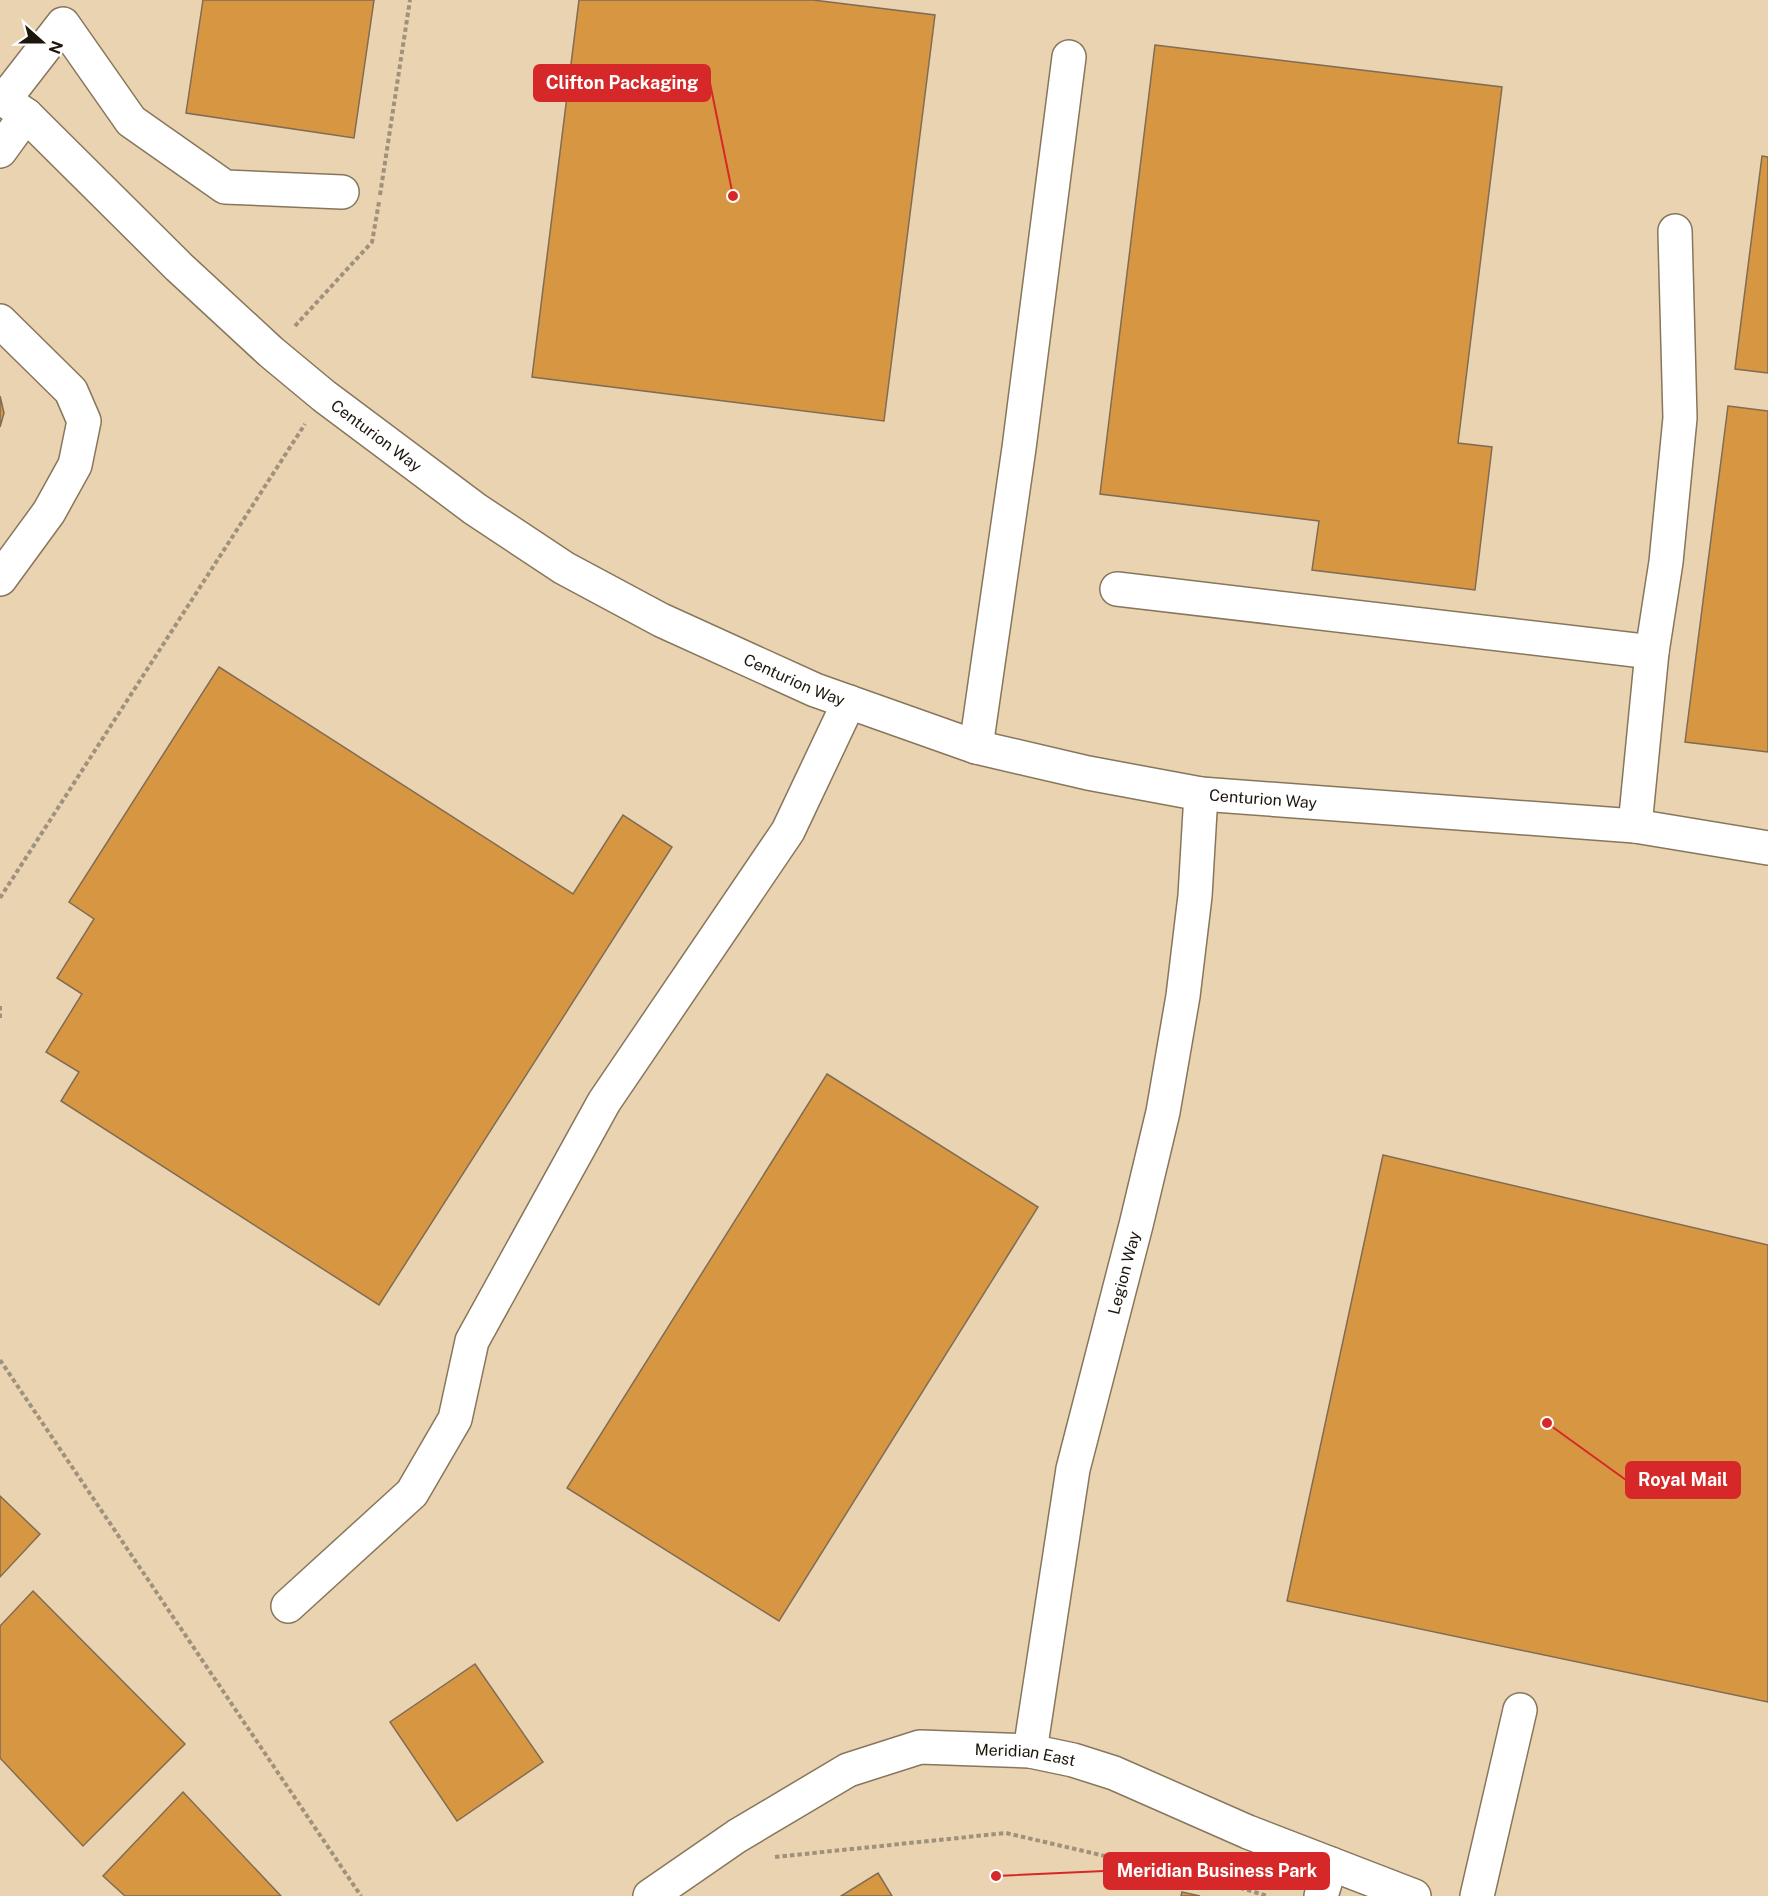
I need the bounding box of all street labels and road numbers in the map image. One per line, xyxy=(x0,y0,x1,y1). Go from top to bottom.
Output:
street label: Centurion Way xyxy=(327,396,426,476)
street label: Centurion Way xyxy=(741,650,848,710)
street label: Centurion Way xyxy=(1208,786,1318,813)
street label: Legion Way xyxy=(1104,1229,1144,1317)
street label: Meridian East xyxy=(974,1740,1077,1770)

